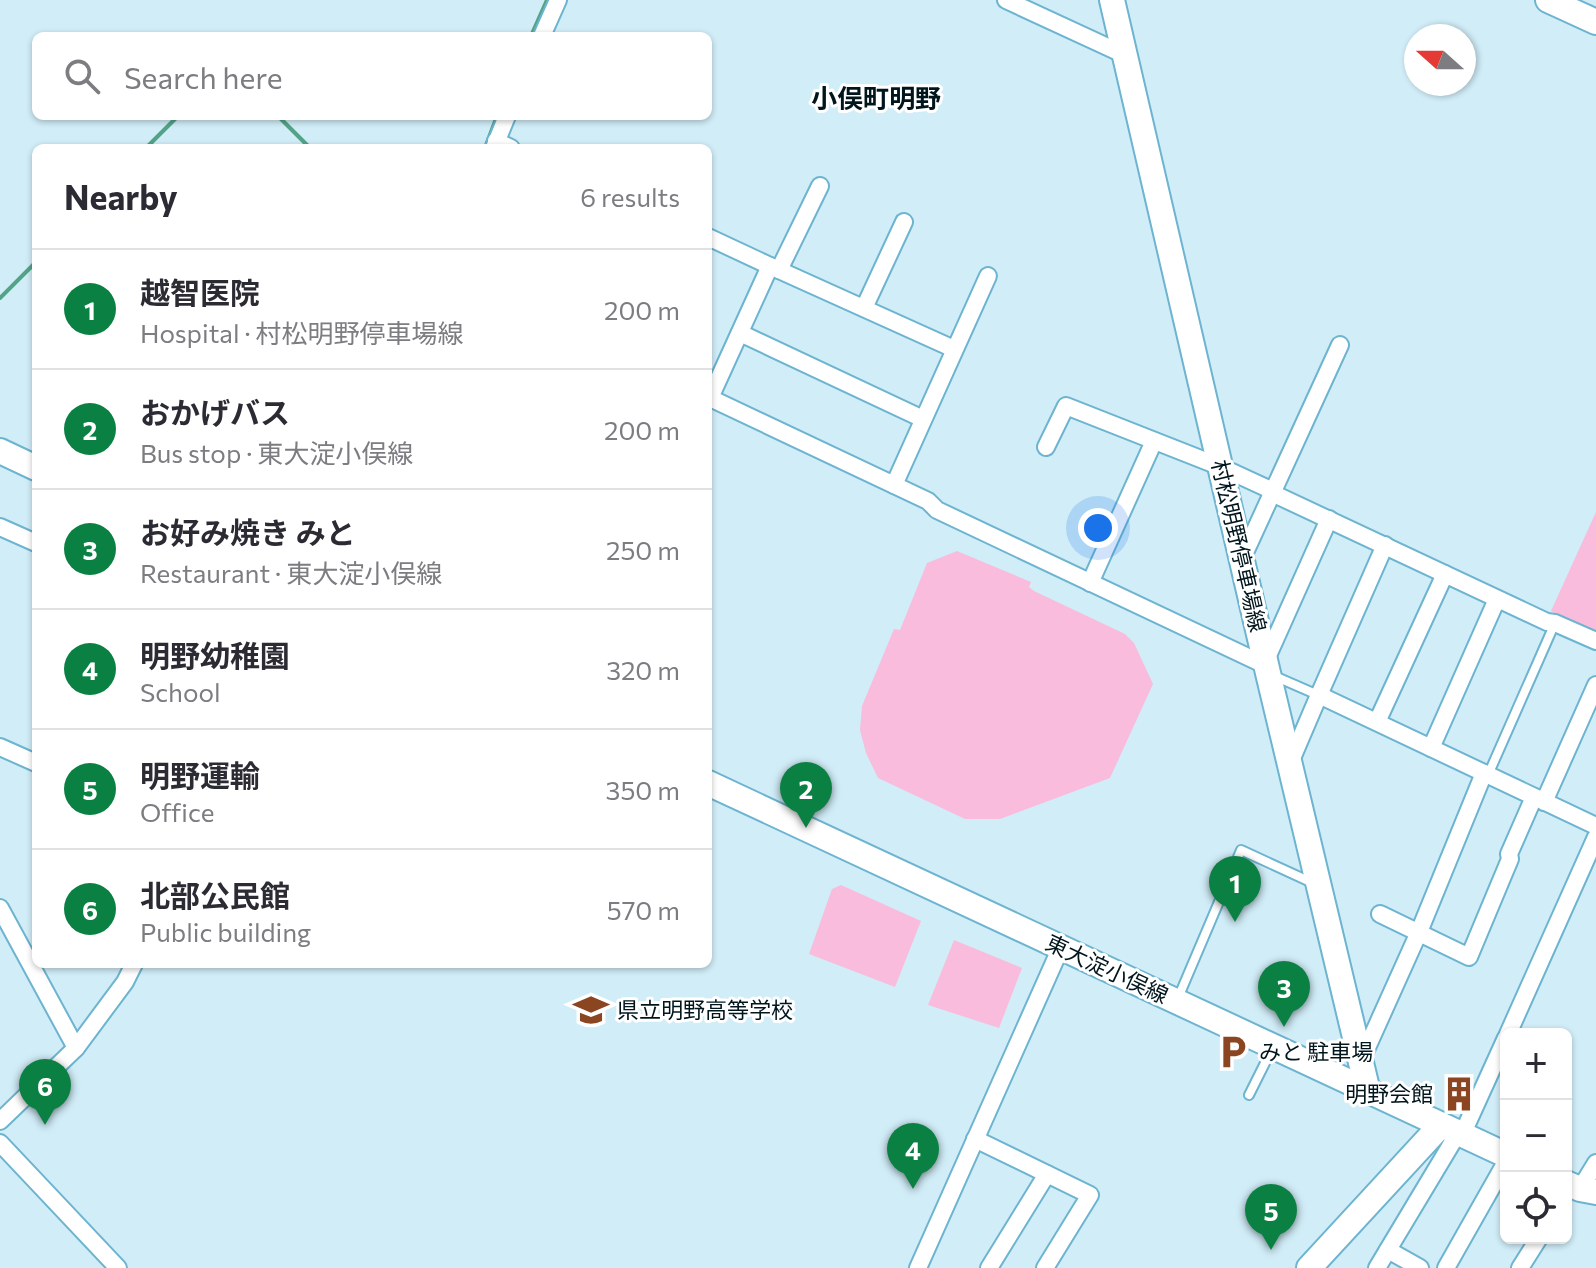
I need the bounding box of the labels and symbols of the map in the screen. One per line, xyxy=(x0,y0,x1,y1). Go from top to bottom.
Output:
north arrow xyxy=(1404,24,1476,96)
district label: 小俣町明野 xyxy=(811,82,941,113)
street label: 村松明野停車場線 xyxy=(1207,457,1272,635)
your location xyxy=(1078,508,1118,548)
pin: 2 xyxy=(780,762,832,828)
pin: 1 xyxy=(1209,856,1261,922)
street label: 東大淀小俣線 xyxy=(1042,928,1173,1009)
pin: 3 xyxy=(1258,961,1310,1027)
school or university icon: 県立明野高等学校 xyxy=(572,991,610,1029)
place label: 県立明野高等学校 xyxy=(617,996,793,1023)
parking icon: みと 駐車場 xyxy=(1214,1033,1252,1071)
place label: みと 駐車場 xyxy=(1259,1038,1373,1065)
pin: 6 xyxy=(19,1059,71,1125)
building icon: 明野会館 xyxy=(1440,1075,1478,1113)
place label: 明野会館 xyxy=(1345,1080,1433,1107)
pin: 4 xyxy=(887,1123,939,1189)
pin: 5 xyxy=(1245,1184,1297,1250)

